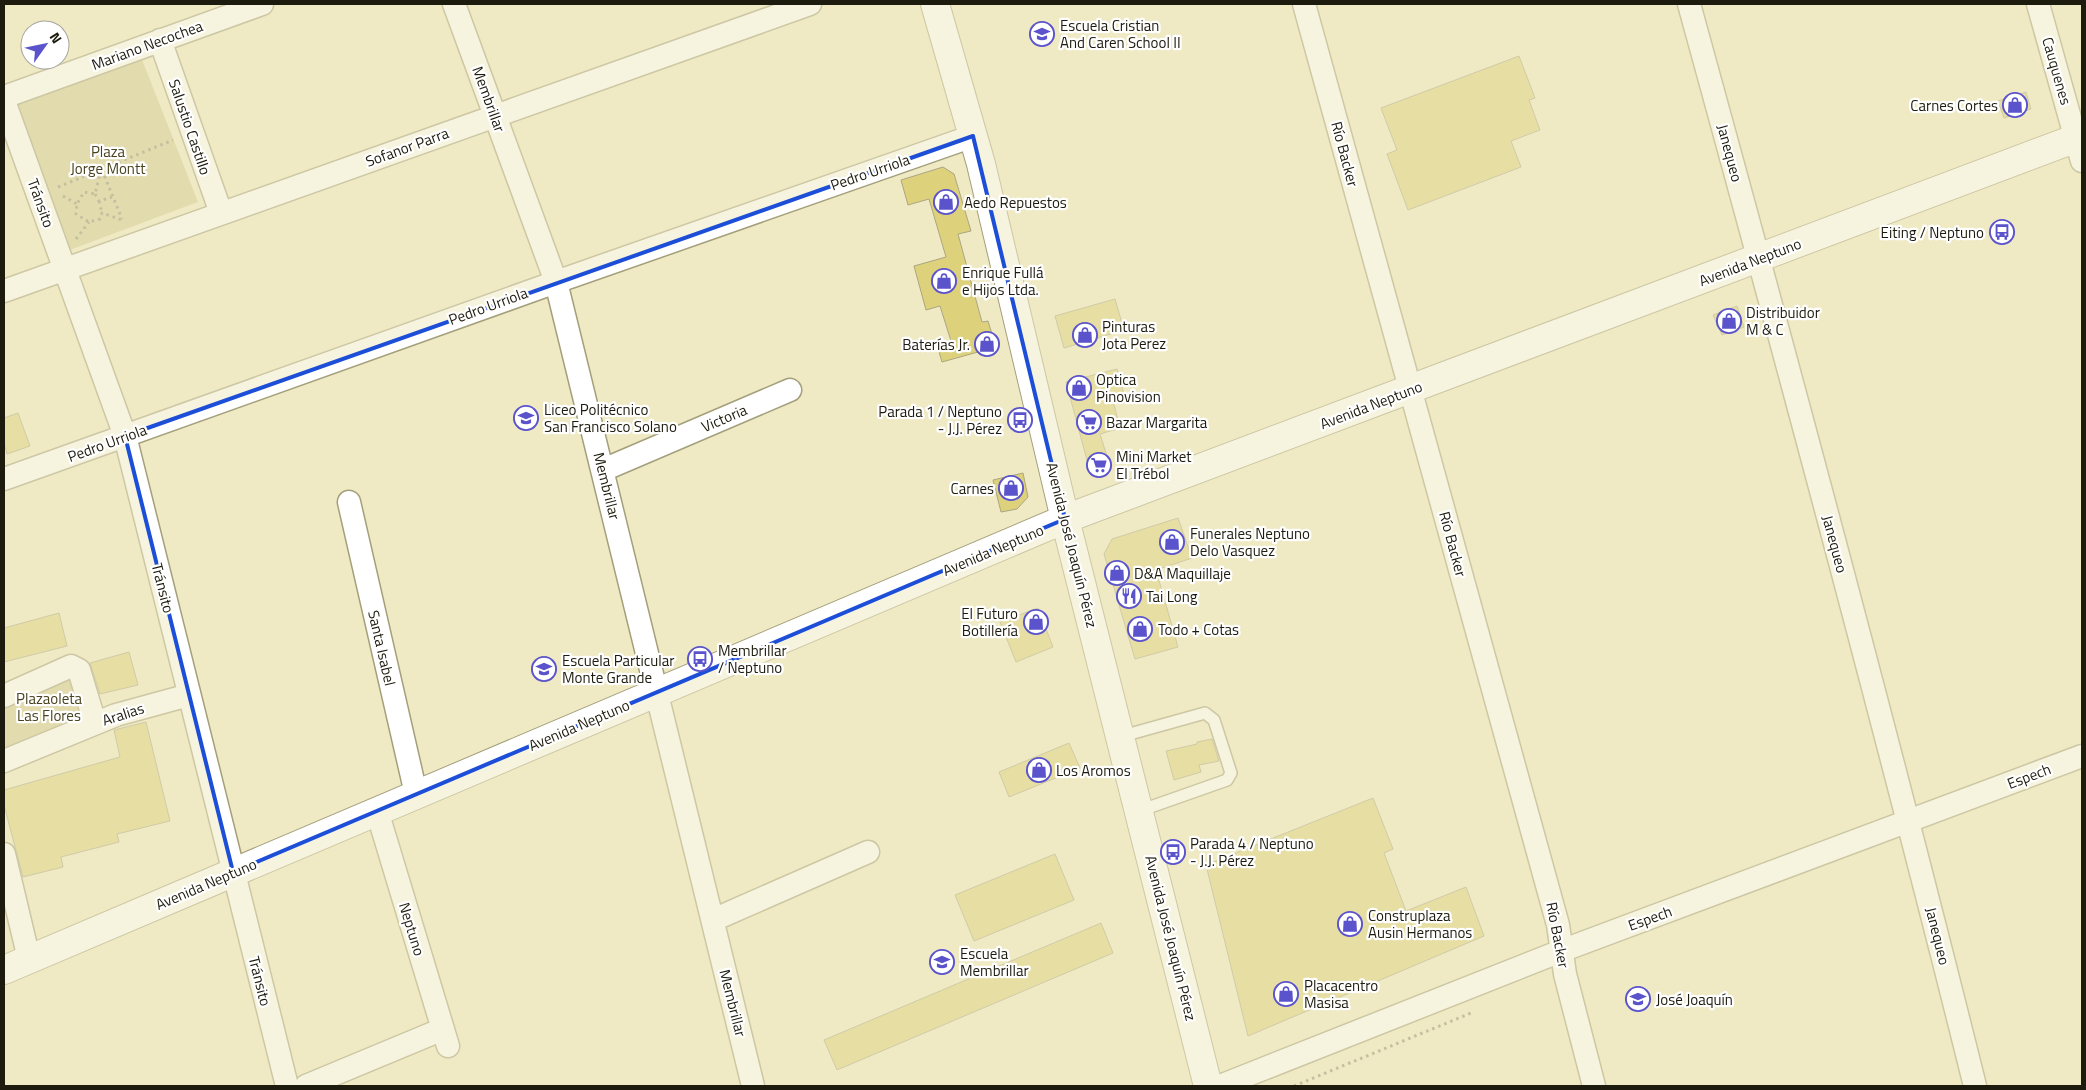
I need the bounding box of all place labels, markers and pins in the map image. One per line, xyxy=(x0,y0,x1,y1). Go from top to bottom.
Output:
place label: Escuela Cristian And Caren School II xyxy=(1060,14,1181,54)
school or university icon: Escuela Cristian And Caren School II xyxy=(1029,21,1055,47)
shop icon: Carnes Cortes xyxy=(2002,92,2028,118)
place label: Carnes Cortes xyxy=(1910,94,1998,117)
shop icon: Aedo Repuestos xyxy=(933,189,959,215)
place label: Aedo Repuestos xyxy=(964,191,1067,214)
bus stop icon: Eiting / Neptuno xyxy=(1989,219,2015,245)
place label: Eiting / Neptuno xyxy=(1881,221,1984,244)
place label: Enrique Fullá e Hijos Ltda. xyxy=(962,261,1044,301)
shop icon: Enrique Fullá e Hijos Ltda. xyxy=(931,268,957,294)
place label: Distribuidor M & C xyxy=(1746,301,1820,341)
shop icon: Distribuidor M & C xyxy=(1716,308,1742,334)
place label: Pinturas Jota Perez xyxy=(1102,315,1166,355)
shop icon: Pinturas Jota Perez xyxy=(1072,322,1098,348)
shop icon: Baterías Jr. xyxy=(974,331,1000,357)
place label: Baterías Jr. xyxy=(902,333,970,356)
place label: Optica Pinovision xyxy=(1096,368,1161,408)
shop icon: Optica Pinovision xyxy=(1066,375,1092,401)
place label: Liceo Politécnico San Francisco Solano xyxy=(544,398,677,438)
place label: Parada 1 / Neptuno - J.J. Pérez xyxy=(878,400,1002,440)
school or university icon: Liceo Politécnico San Francisco Solano xyxy=(513,405,539,431)
bus stop icon: Parada 1 / Neptuno - J.J. Pérez xyxy=(1007,407,1033,433)
supermarket icon: Bazar Margarita xyxy=(1076,409,1102,435)
place label: Bazar Margarita xyxy=(1106,411,1208,434)
place label: Mini Market El Trébol xyxy=(1116,445,1192,485)
supermarket icon: Mini Market El Trébol xyxy=(1086,452,1112,478)
shop icon: Carnes xyxy=(998,475,1024,501)
place label: Carnes xyxy=(951,477,994,500)
place label: Funerales Neptuno Delo Vasquez xyxy=(1190,522,1310,562)
shop icon: Funerales Neptuno Delo Vasquez xyxy=(1159,529,1185,555)
shop icon: D&A Maquillaje xyxy=(1104,560,1130,586)
place label: D&A Maquillaje xyxy=(1134,562,1231,585)
restaurant icon: Tai Long xyxy=(1116,583,1142,609)
place label: Tai Long xyxy=(1146,585,1198,608)
place label: El Futuro Botillería xyxy=(961,602,1018,642)
shop icon: El Futuro Botillería xyxy=(1023,609,1049,635)
shop icon: Todo + Cotas xyxy=(1127,616,1153,642)
place label: Todo + Cotas xyxy=(1158,618,1239,641)
place label: Membrillar / Neptuno xyxy=(718,639,787,679)
bus stop icon: Membrillar / Neptuno xyxy=(687,646,713,672)
place label: Escuela Particular Monte Grande xyxy=(562,649,674,689)
school or university icon: Escuela Particular Monte Grande xyxy=(531,656,557,682)
shop icon: Los Aromos xyxy=(1026,757,1052,783)
place label: Los Aromos xyxy=(1056,759,1131,782)
place label: Parada 4 / Neptuno - J.J. Pérez xyxy=(1190,832,1314,872)
bus stop icon: Parada 4 / Neptuno - J.J. Pérez xyxy=(1160,839,1186,865)
place label: Construplaza Ausin Hermanos xyxy=(1368,904,1472,944)
shop icon: Construplaza Ausin Hermanos xyxy=(1337,911,1363,937)
place label: Escuela Membrillar xyxy=(960,942,1029,982)
school or university icon: Escuela Membrillar xyxy=(929,949,955,975)
place label: Placacentro Masisa xyxy=(1304,974,1378,1014)
shop icon: Placacentro Masisa xyxy=(1273,981,1299,1007)
school or university icon: José Joaquín xyxy=(1625,986,1651,1012)
place label: José Joaquín xyxy=(1656,988,1733,1011)

